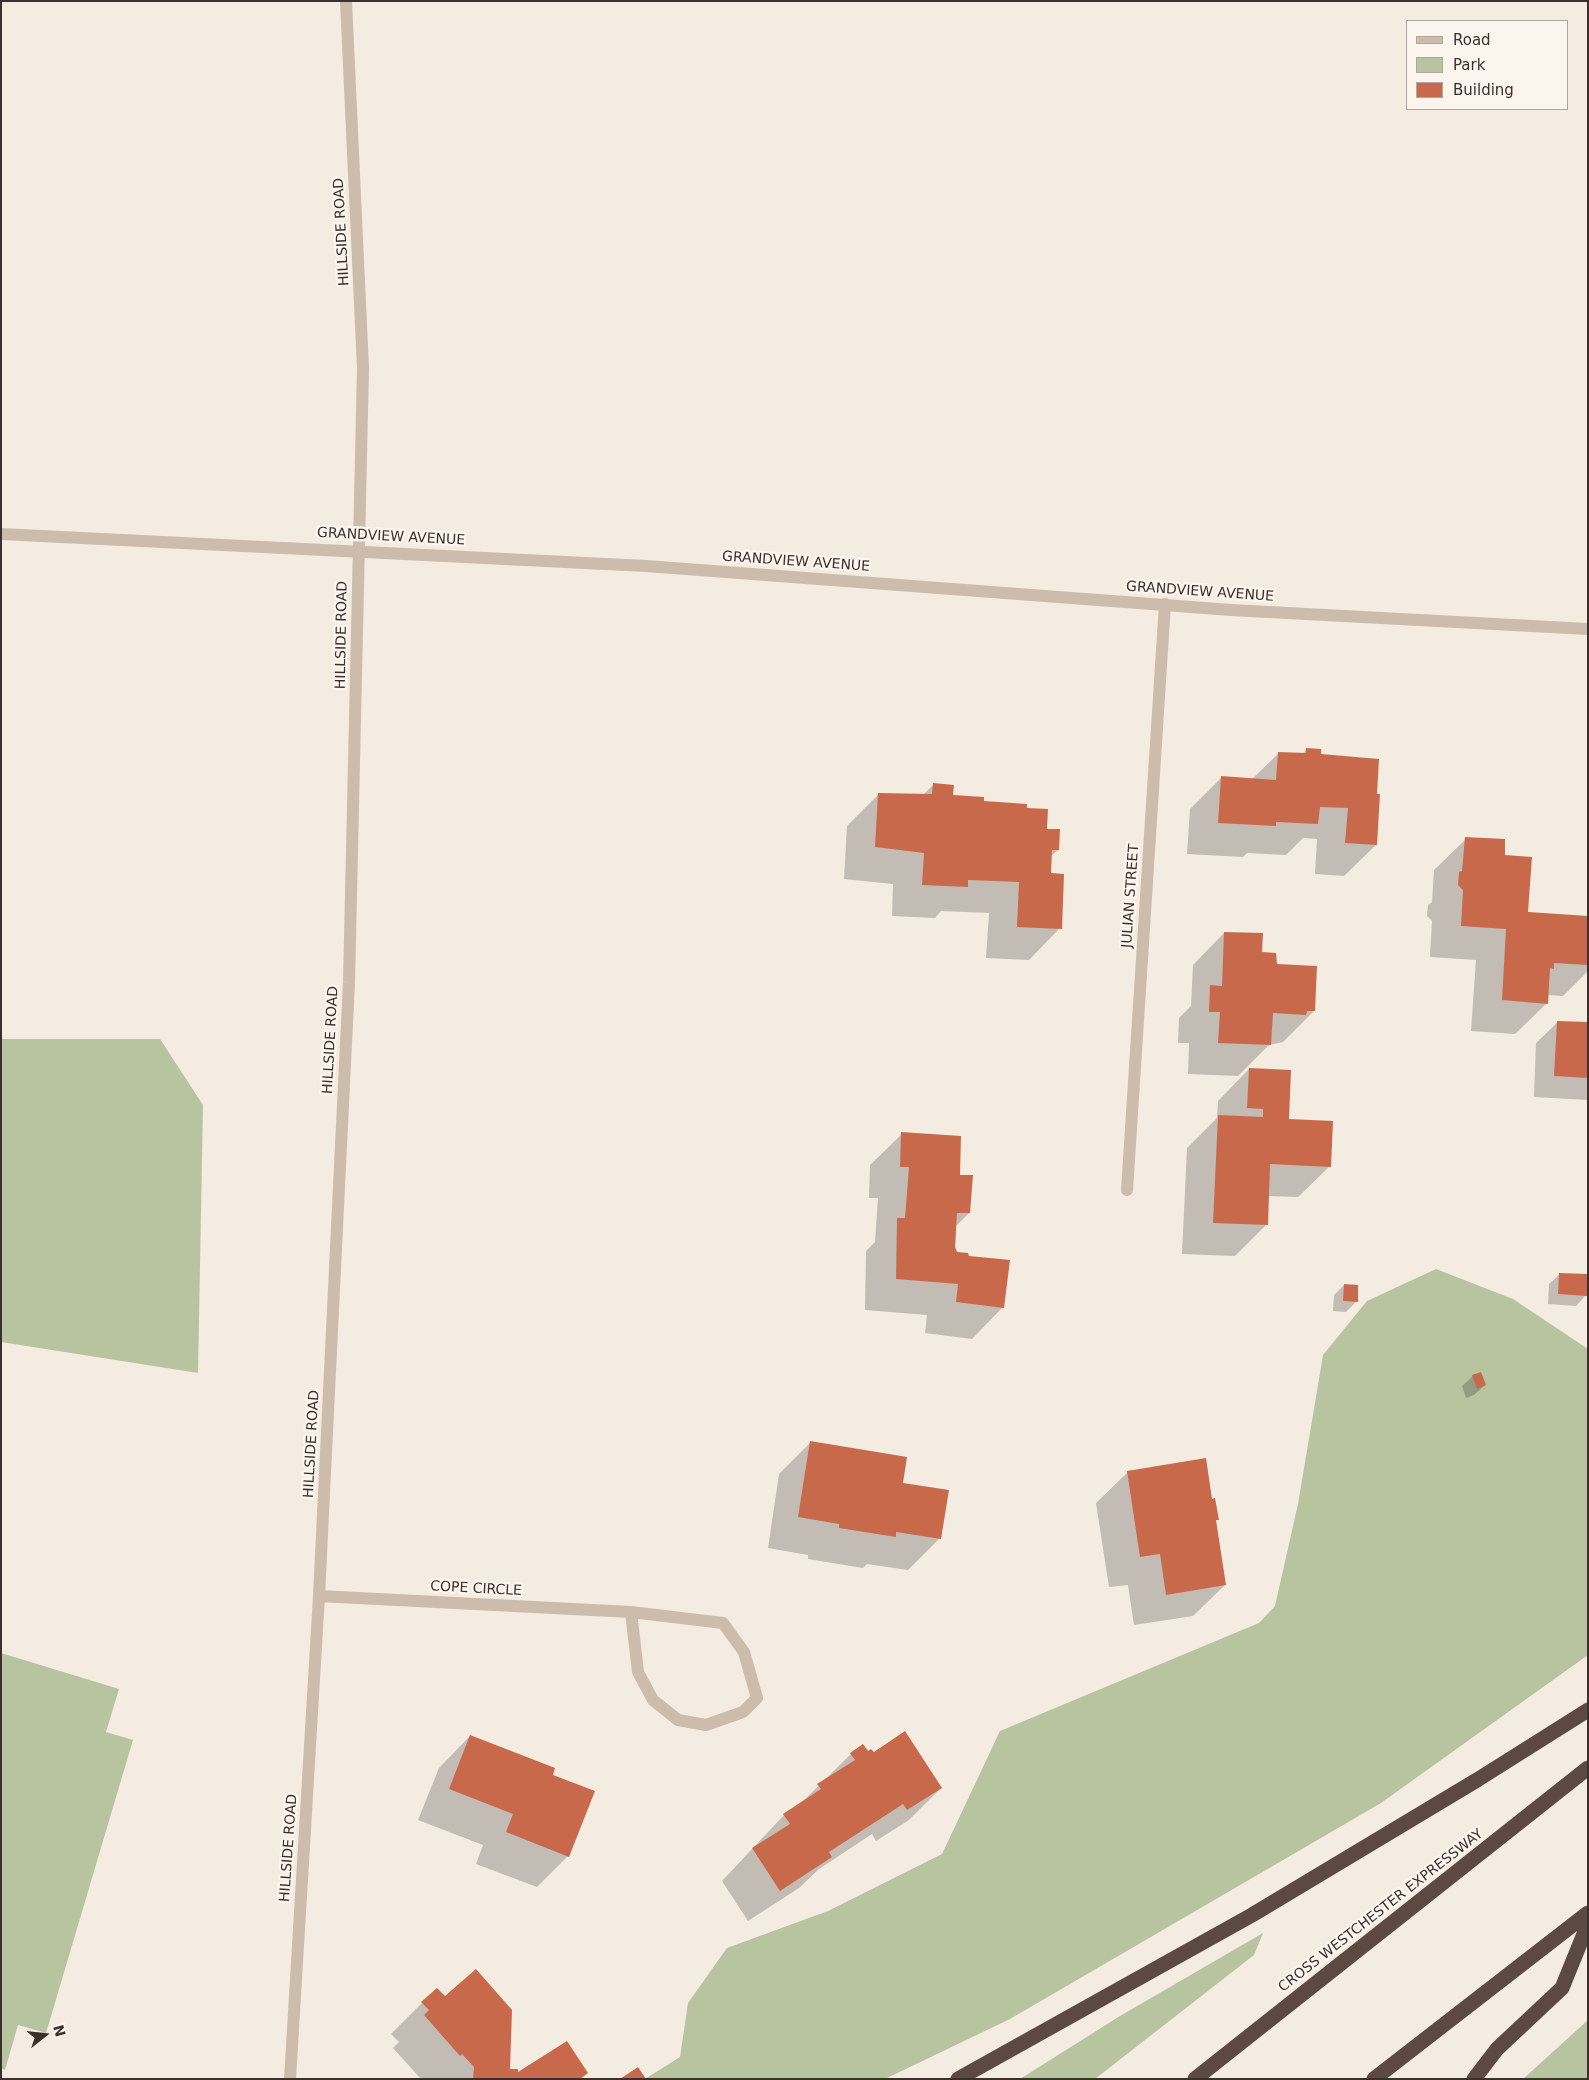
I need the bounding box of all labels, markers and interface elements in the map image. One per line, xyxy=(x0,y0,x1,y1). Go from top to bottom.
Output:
legend xyxy=(1406,20,1569,110)
text: Road xyxy=(1453,31,1491,49)
text: Park xyxy=(1453,56,1485,74)
text: Building xyxy=(1453,81,1514,99)
street label: HILLSIDE ROAD xyxy=(331,178,353,286)
street label: GRANDVIEW AVENUE xyxy=(317,525,465,549)
street label: GRANDVIEW AVENUE xyxy=(722,548,870,576)
street label: GRANDVIEW AVENUE xyxy=(1126,578,1274,606)
street label: HILLSIDE ROAD xyxy=(333,581,351,689)
street label: JULIAN STREET xyxy=(1119,843,1143,949)
street label: HILLSIDE ROAD xyxy=(320,986,342,1094)
street label: HILLSIDE ROAD xyxy=(301,1390,323,1498)
street label: COPE CIRCLE xyxy=(430,1578,522,1600)
street label: HILLSIDE ROAD xyxy=(277,1793,301,1903)
street label: CROSS WESTCHESTER EXPRESSWAY xyxy=(1275,1826,1487,1996)
north arrow xyxy=(20,2010,70,2060)
text: N xyxy=(50,2023,69,2039)

